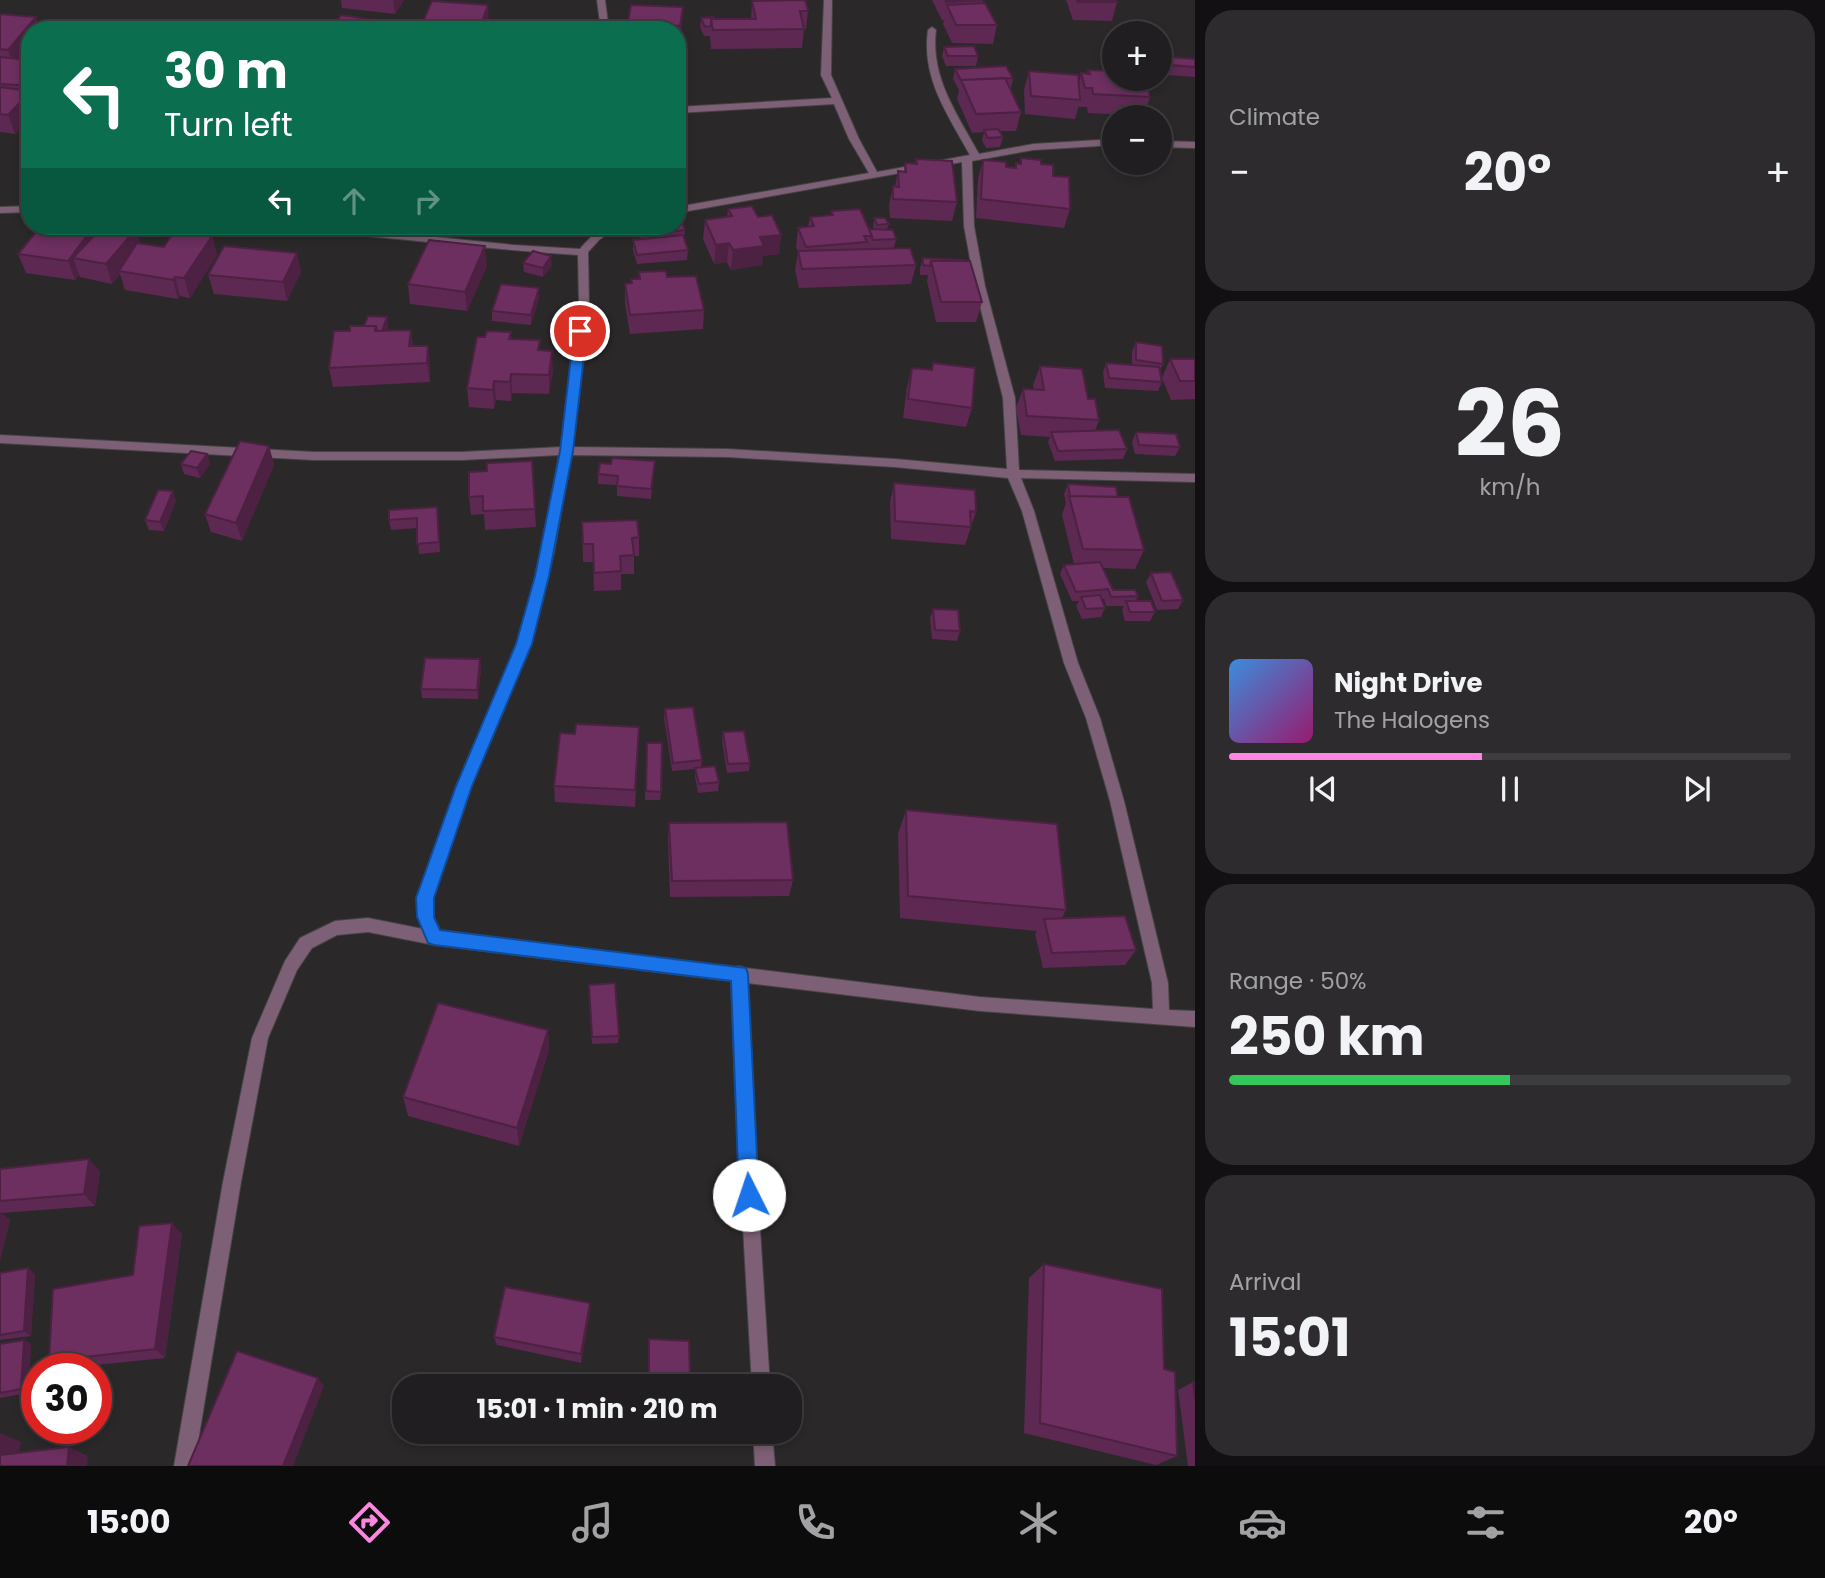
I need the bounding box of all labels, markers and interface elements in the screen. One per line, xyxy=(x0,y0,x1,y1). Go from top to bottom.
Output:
map controls xyxy=(1102,21,1172,175)
button: + xyxy=(1102,21,1172,91)
text: 30 m xyxy=(164,37,288,105)
icon: left xyxy=(49,49,140,140)
text: Climate xyxy=(1229,101,1320,133)
text: Turn left xyxy=(164,102,293,147)
button: − xyxy=(1102,105,1172,175)
text: 20° xyxy=(1464,136,1551,209)
text: − xyxy=(1229,146,1250,199)
text: + xyxy=(1765,146,1791,199)
icon: left xyxy=(262,182,300,220)
icon: ahead xyxy=(335,182,373,220)
icon: right xyxy=(408,182,446,220)
pin xyxy=(550,301,610,361)
icon: arrive xyxy=(561,312,599,350)
text: 26 xyxy=(1455,360,1565,488)
text: km/h xyxy=(1479,471,1541,503)
text: Night Drive xyxy=(1334,665,1482,701)
text: The Halogens xyxy=(1334,704,1490,736)
icon: previous xyxy=(1304,770,1342,808)
icon: pause xyxy=(1491,770,1529,808)
icon: next xyxy=(1678,770,1716,808)
text: Range · 50% xyxy=(1229,965,1367,997)
text: 250 km xyxy=(1229,1000,1425,1073)
position arrow xyxy=(712,1158,786,1232)
text: Arrival xyxy=(1229,1266,1301,1298)
text: 15:01 xyxy=(1229,1301,1351,1374)
speed limit sign: 30 xyxy=(21,1353,112,1444)
text: 15:01 · 1 min · 210 m xyxy=(476,1391,718,1427)
icon: directions xyxy=(345,1498,394,1547)
icon: music xyxy=(568,1498,617,1547)
icon: phone xyxy=(791,1498,840,1547)
icon: climate xyxy=(1014,1498,1063,1547)
icon: car xyxy=(1238,1498,1287,1547)
icon: filters xyxy=(1461,1498,1510,1547)
text: 15:00 xyxy=(87,1499,171,1544)
text: 20° xyxy=(1684,1499,1738,1544)

